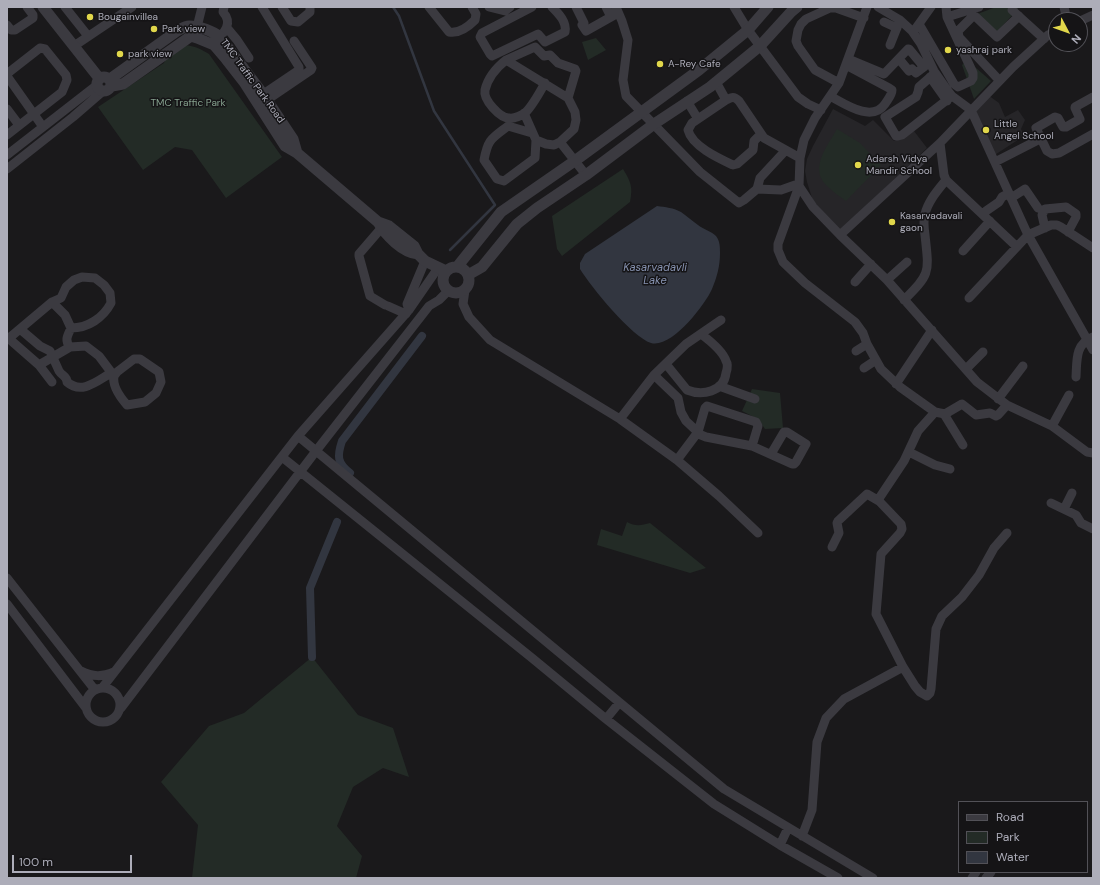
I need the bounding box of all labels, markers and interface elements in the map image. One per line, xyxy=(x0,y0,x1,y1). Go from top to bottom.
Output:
place label: Bougainvillea xyxy=(98,11,158,23)
marker: Bougainvillea xyxy=(85,12,95,22)
north arrow xyxy=(1048,12,1088,52)
place label: Park view xyxy=(162,23,205,35)
marker: Park view xyxy=(149,24,159,34)
text: N xyxy=(1068,32,1084,47)
street label: TMC Traffic Park Road xyxy=(217,37,287,125)
place label: yashraj park xyxy=(956,44,1012,56)
marker: yashraj park xyxy=(943,45,953,55)
place label: park view xyxy=(128,48,172,60)
marker: park view xyxy=(115,49,125,59)
place label: A-Rey Cafe xyxy=(668,58,721,70)
marker: A-Rey Cafe xyxy=(655,59,665,69)
park label: TMC Traffic Park xyxy=(150,97,226,109)
place label: Little Angel School xyxy=(994,118,1054,142)
marker: Little Angel School xyxy=(981,125,991,135)
place label: Adarsh Vidya Mandir School xyxy=(866,153,932,176)
marker: Adarsh Vidya Mandir School xyxy=(853,160,863,170)
place label: Kasarvadavali gaon xyxy=(900,210,962,234)
marker: Kasarvadavali gaon xyxy=(887,217,897,227)
water label: Kasarvadavli Lake xyxy=(623,261,687,287)
legend xyxy=(958,801,1088,873)
text: Road xyxy=(996,809,1024,825)
text: Park xyxy=(996,829,1020,845)
scale bar xyxy=(14,847,134,873)
text: Water xyxy=(996,849,1029,865)
text: 100 m xyxy=(19,854,53,870)

